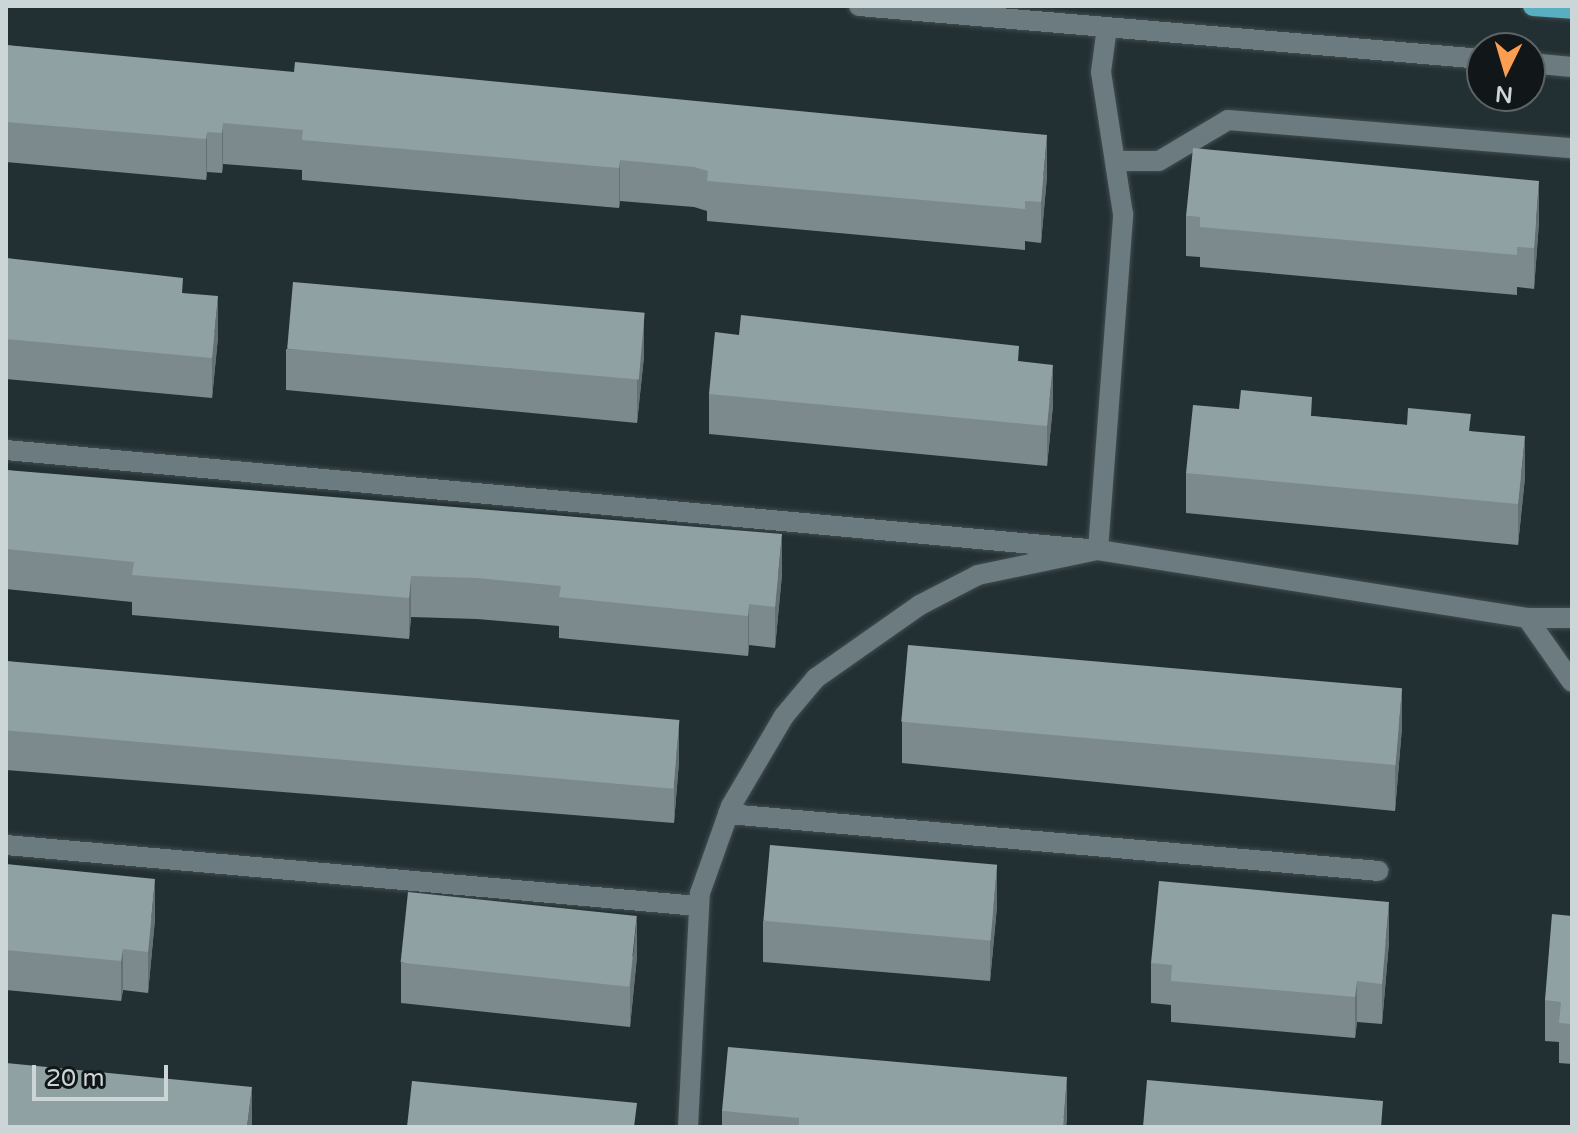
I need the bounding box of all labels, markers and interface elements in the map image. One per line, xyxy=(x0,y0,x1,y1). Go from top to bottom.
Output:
north arrow xyxy=(1466,32,1546,112)
text: N xyxy=(1494,80,1514,108)
scale bar xyxy=(36,1049,172,1099)
text: 20 m xyxy=(46,1064,104,1093)

